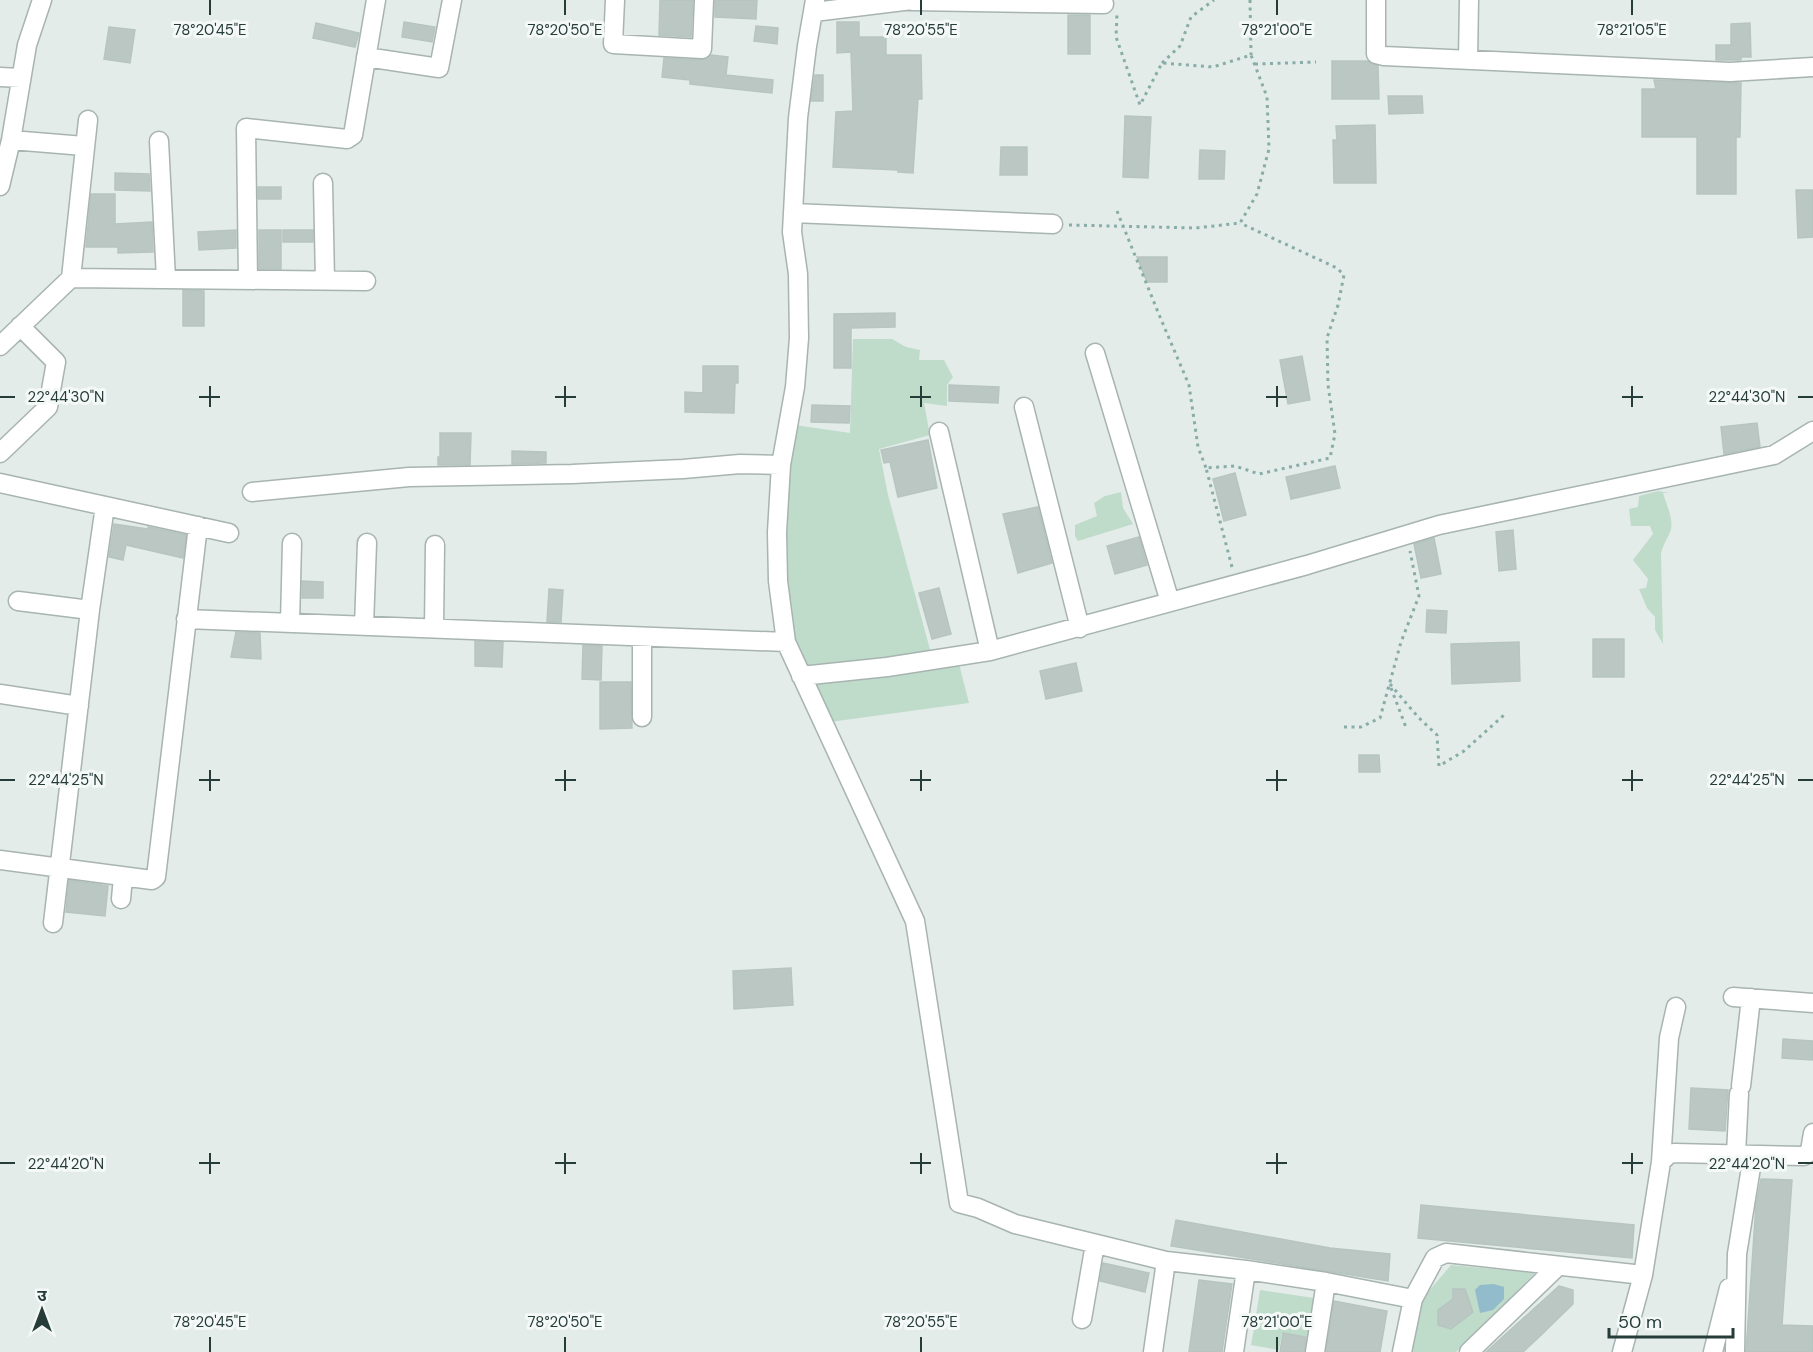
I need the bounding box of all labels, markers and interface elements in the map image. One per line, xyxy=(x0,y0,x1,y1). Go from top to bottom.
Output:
text: 78°20'45"E xyxy=(173,20,247,40)
text: 78°20'50"E xyxy=(528,20,602,40)
text: 78°20'55"E xyxy=(884,20,958,40)
text: 78°21'00"E xyxy=(1241,20,1313,40)
text: 78°21'05"E xyxy=(1597,20,1667,40)
text: 22°44'30"N xyxy=(28,387,104,407)
text: 22°44'30"N xyxy=(1709,387,1785,407)
text: 22°44'25"N xyxy=(28,770,104,790)
text: 22°44'25"N xyxy=(1709,770,1785,790)
text: 22°44'20"N xyxy=(28,1154,104,1174)
text: 22°44'20"N xyxy=(1709,1154,1785,1174)
north arrow xyxy=(12,1280,72,1340)
text: उ xyxy=(37,1285,47,1306)
scale bar xyxy=(1609,1301,1734,1339)
text: 50 m xyxy=(1618,1310,1662,1334)
text: 78°20'45"E xyxy=(173,1312,247,1332)
text: 78°20'50"E xyxy=(528,1312,602,1332)
text: 78°20'55"E xyxy=(884,1312,958,1332)
text: 78°21'00"E xyxy=(1241,1312,1313,1332)

